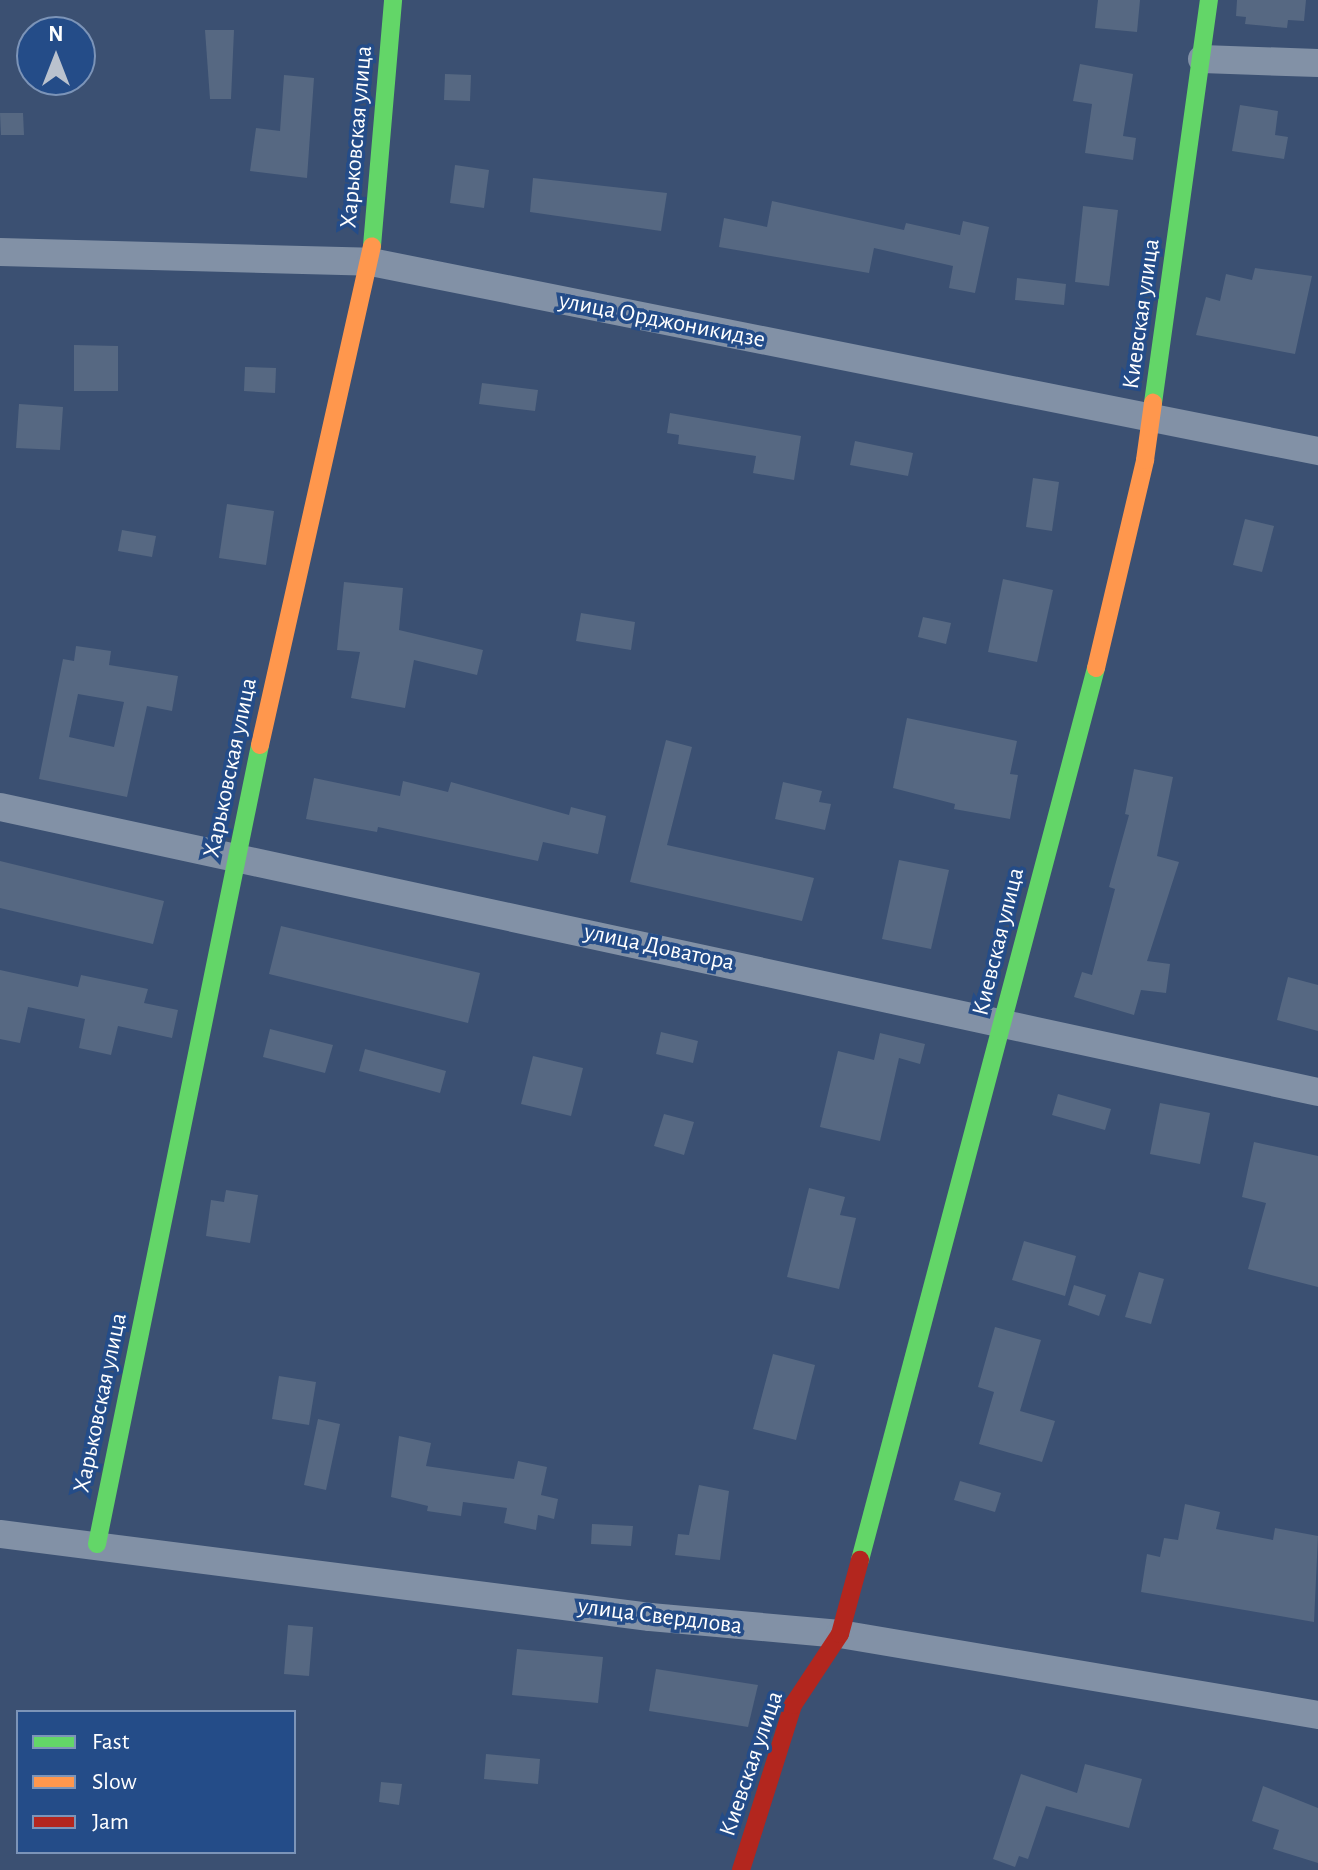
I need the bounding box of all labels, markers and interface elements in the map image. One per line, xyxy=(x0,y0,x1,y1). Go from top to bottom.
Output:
north arrow xyxy=(16,16,96,96)
text: N xyxy=(48,23,64,45)
street label: Харьковская улица xyxy=(335,45,379,229)
street label: Киевская улица xyxy=(1117,237,1167,391)
street label: улица Орджоникидзе xyxy=(556,287,768,355)
street label: Харьковская улица xyxy=(198,675,264,861)
street label: Киевская улица xyxy=(967,865,1031,1019)
street label: улица Доватора xyxy=(581,918,737,978)
street label: Харьковская улица xyxy=(68,1310,134,1496)
street label: улица Свердлова xyxy=(576,1593,744,1641)
street label: Киевская улица xyxy=(714,1688,790,1840)
legend xyxy=(16,1710,296,1854)
text: Fast xyxy=(92,1730,129,1754)
text: Slow xyxy=(92,1770,137,1794)
text: Jam xyxy=(92,1810,129,1834)

